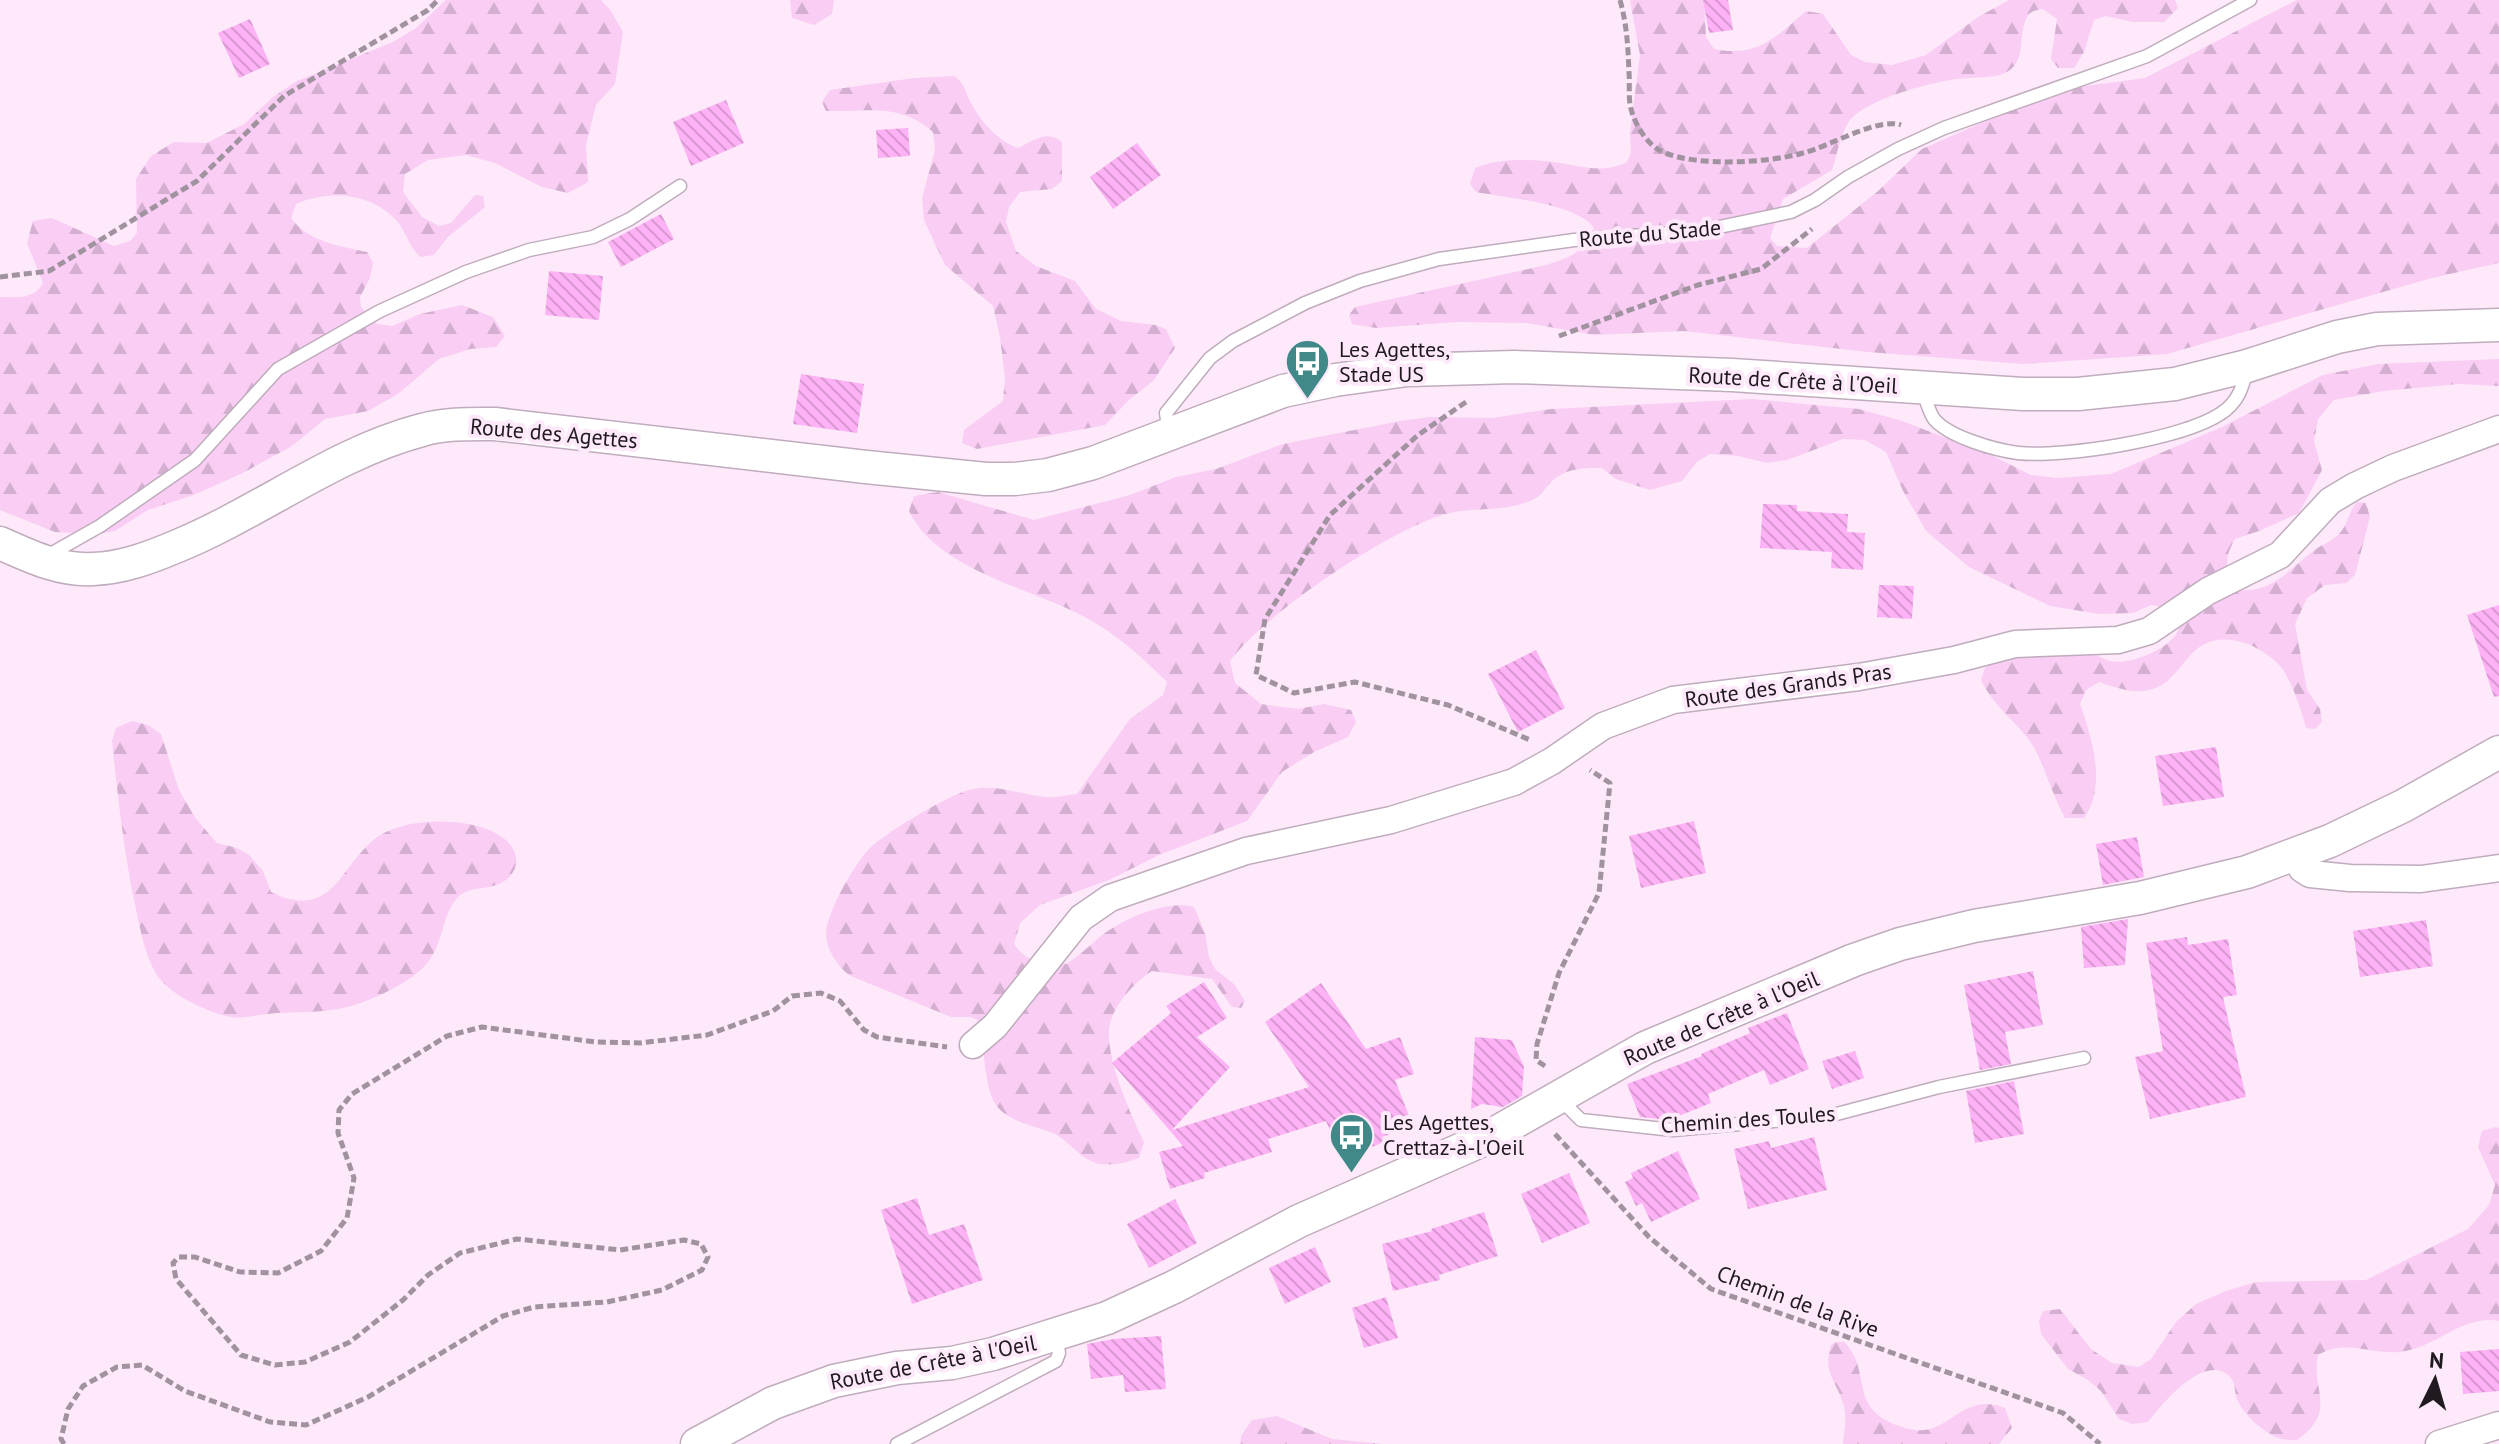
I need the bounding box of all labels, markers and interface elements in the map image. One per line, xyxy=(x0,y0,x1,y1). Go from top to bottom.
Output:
street label: Route du Stade xyxy=(1578,213,1722,253)
place label: Les Agettes, Stade US xyxy=(1339,335,1450,388)
bus stop icon: Les Agettes, Stade US xyxy=(1284,338,1332,401)
street label: Route de Crête à l'Oeil xyxy=(1688,361,1899,399)
street label: Route des Agettes xyxy=(469,412,639,454)
street label: Route des Grands Pras xyxy=(1683,657,1893,713)
street label: Route de Crête à l'Oeil xyxy=(1619,964,1823,1072)
street label: Chemin des Toules xyxy=(1660,1099,1836,1139)
place label: Les Agettes, Crettaz-à-l'Oeil xyxy=(1383,1108,1525,1161)
bus stop icon: Les Agettes, Crettaz-à-l'Oeil xyxy=(1328,1111,1376,1174)
street label: Chemin de la Rive xyxy=(1713,1259,1883,1343)
street label: Route de Crête à l'Oeil xyxy=(827,1328,1039,1396)
north arrow xyxy=(2395,1340,2475,1420)
text: N xyxy=(2428,1345,2445,1375)

